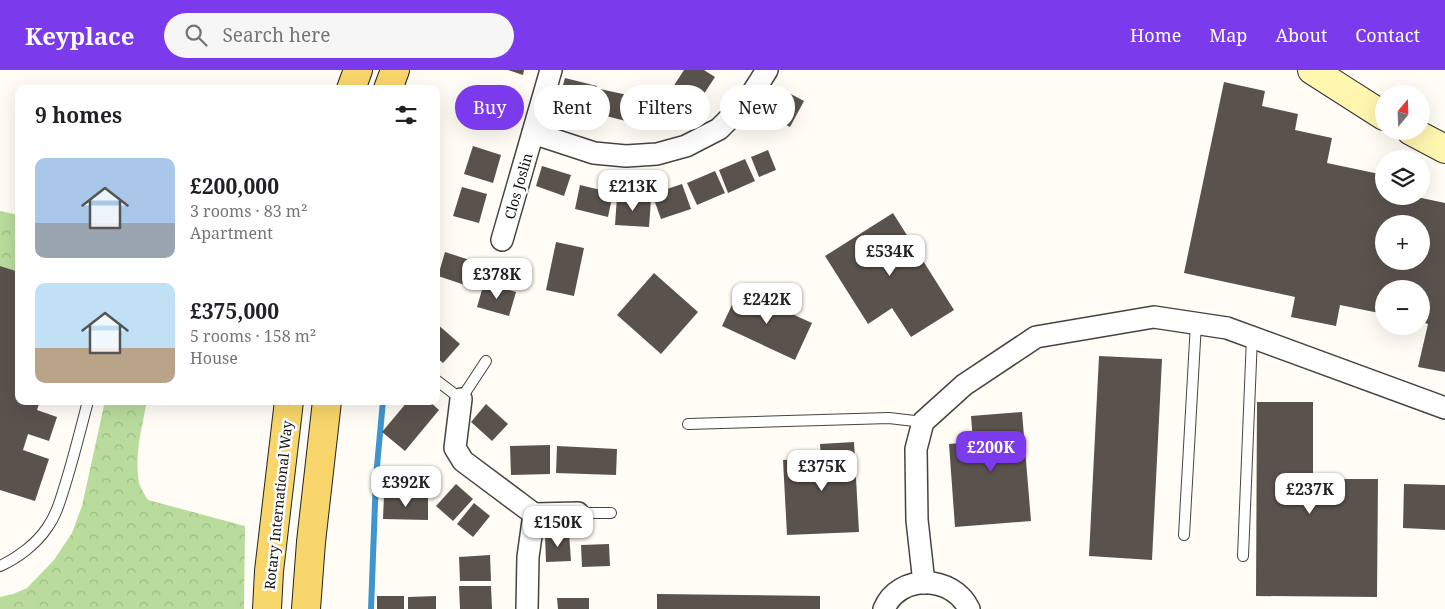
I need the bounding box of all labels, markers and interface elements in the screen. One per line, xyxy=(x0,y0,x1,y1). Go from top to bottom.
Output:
search box xyxy=(164,13,514,58)
text: Keyplace xyxy=(25,19,134,52)
icon: search xyxy=(182,21,210,49)
text: Search here xyxy=(222,22,330,48)
text: Home xyxy=(1130,23,1181,47)
text: Map xyxy=(1209,23,1247,47)
text: About xyxy=(1275,23,1327,47)
text: Contact xyxy=(1355,23,1420,47)
chip: Buy xyxy=(455,85,524,130)
chip: Rent xyxy=(534,85,610,130)
chip: Filters xyxy=(620,85,710,130)
chip: New xyxy=(720,85,795,130)
north arrow xyxy=(1375,85,1430,140)
map controls xyxy=(1375,85,1430,335)
text: 9 homes xyxy=(35,101,122,129)
icon: filters xyxy=(392,101,420,129)
button: layers xyxy=(1375,150,1430,205)
street label: Clos Joslin xyxy=(499,151,537,221)
pin: £213K xyxy=(598,170,668,212)
text: £200,000 xyxy=(190,172,279,200)
text: £213K xyxy=(609,175,657,197)
icon: home xyxy=(75,178,135,238)
text: 3 rooms · 83 m² xyxy=(190,200,307,222)
button: + xyxy=(1375,215,1430,270)
text: Apartment xyxy=(190,222,273,244)
pin: £534K xyxy=(855,234,925,277)
text: £534K xyxy=(866,240,914,262)
pin: £378K xyxy=(462,258,532,300)
text: £378K xyxy=(473,263,521,285)
button: − xyxy=(1375,280,1430,335)
pin: £242K xyxy=(732,282,802,325)
text: £242K xyxy=(743,288,791,310)
text: £375,000 xyxy=(190,297,279,325)
icon: home xyxy=(75,303,135,363)
text: 5 rooms · 158 m² xyxy=(190,325,316,347)
text: House xyxy=(190,347,238,369)
street label: Rotary International Way xyxy=(260,419,296,590)
pin: £200K xyxy=(956,430,1026,473)
text: £200K xyxy=(967,436,1015,458)
pin: £375K xyxy=(787,450,857,492)
text: £375K xyxy=(798,455,846,477)
pin: £392K xyxy=(371,466,441,508)
text: £392K xyxy=(382,471,430,493)
pin: £237K xyxy=(1275,472,1345,515)
text: £237K xyxy=(1286,478,1334,500)
pin: £150K xyxy=(523,506,593,548)
text: £150K xyxy=(534,511,582,533)

